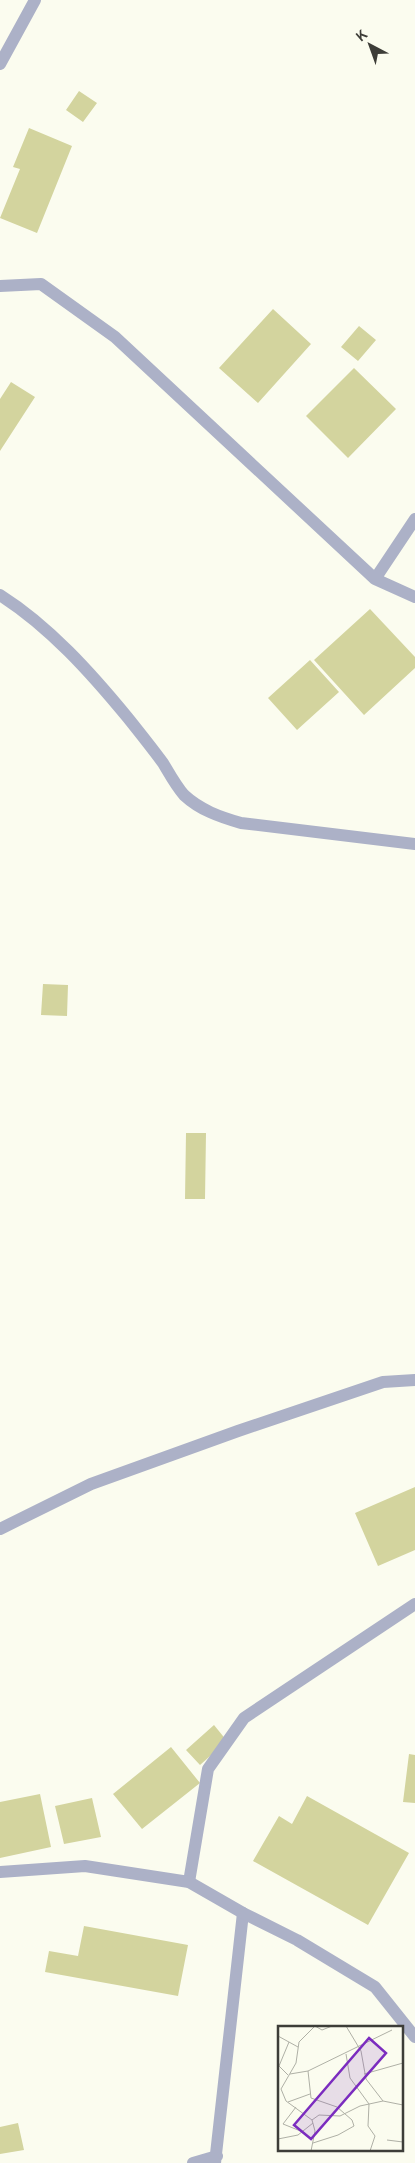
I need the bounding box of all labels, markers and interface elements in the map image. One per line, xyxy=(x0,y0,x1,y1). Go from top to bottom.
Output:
north arrow xyxy=(345,20,395,70)
text: K xyxy=(353,27,372,46)
inset map xyxy=(278,2026,402,2150)

